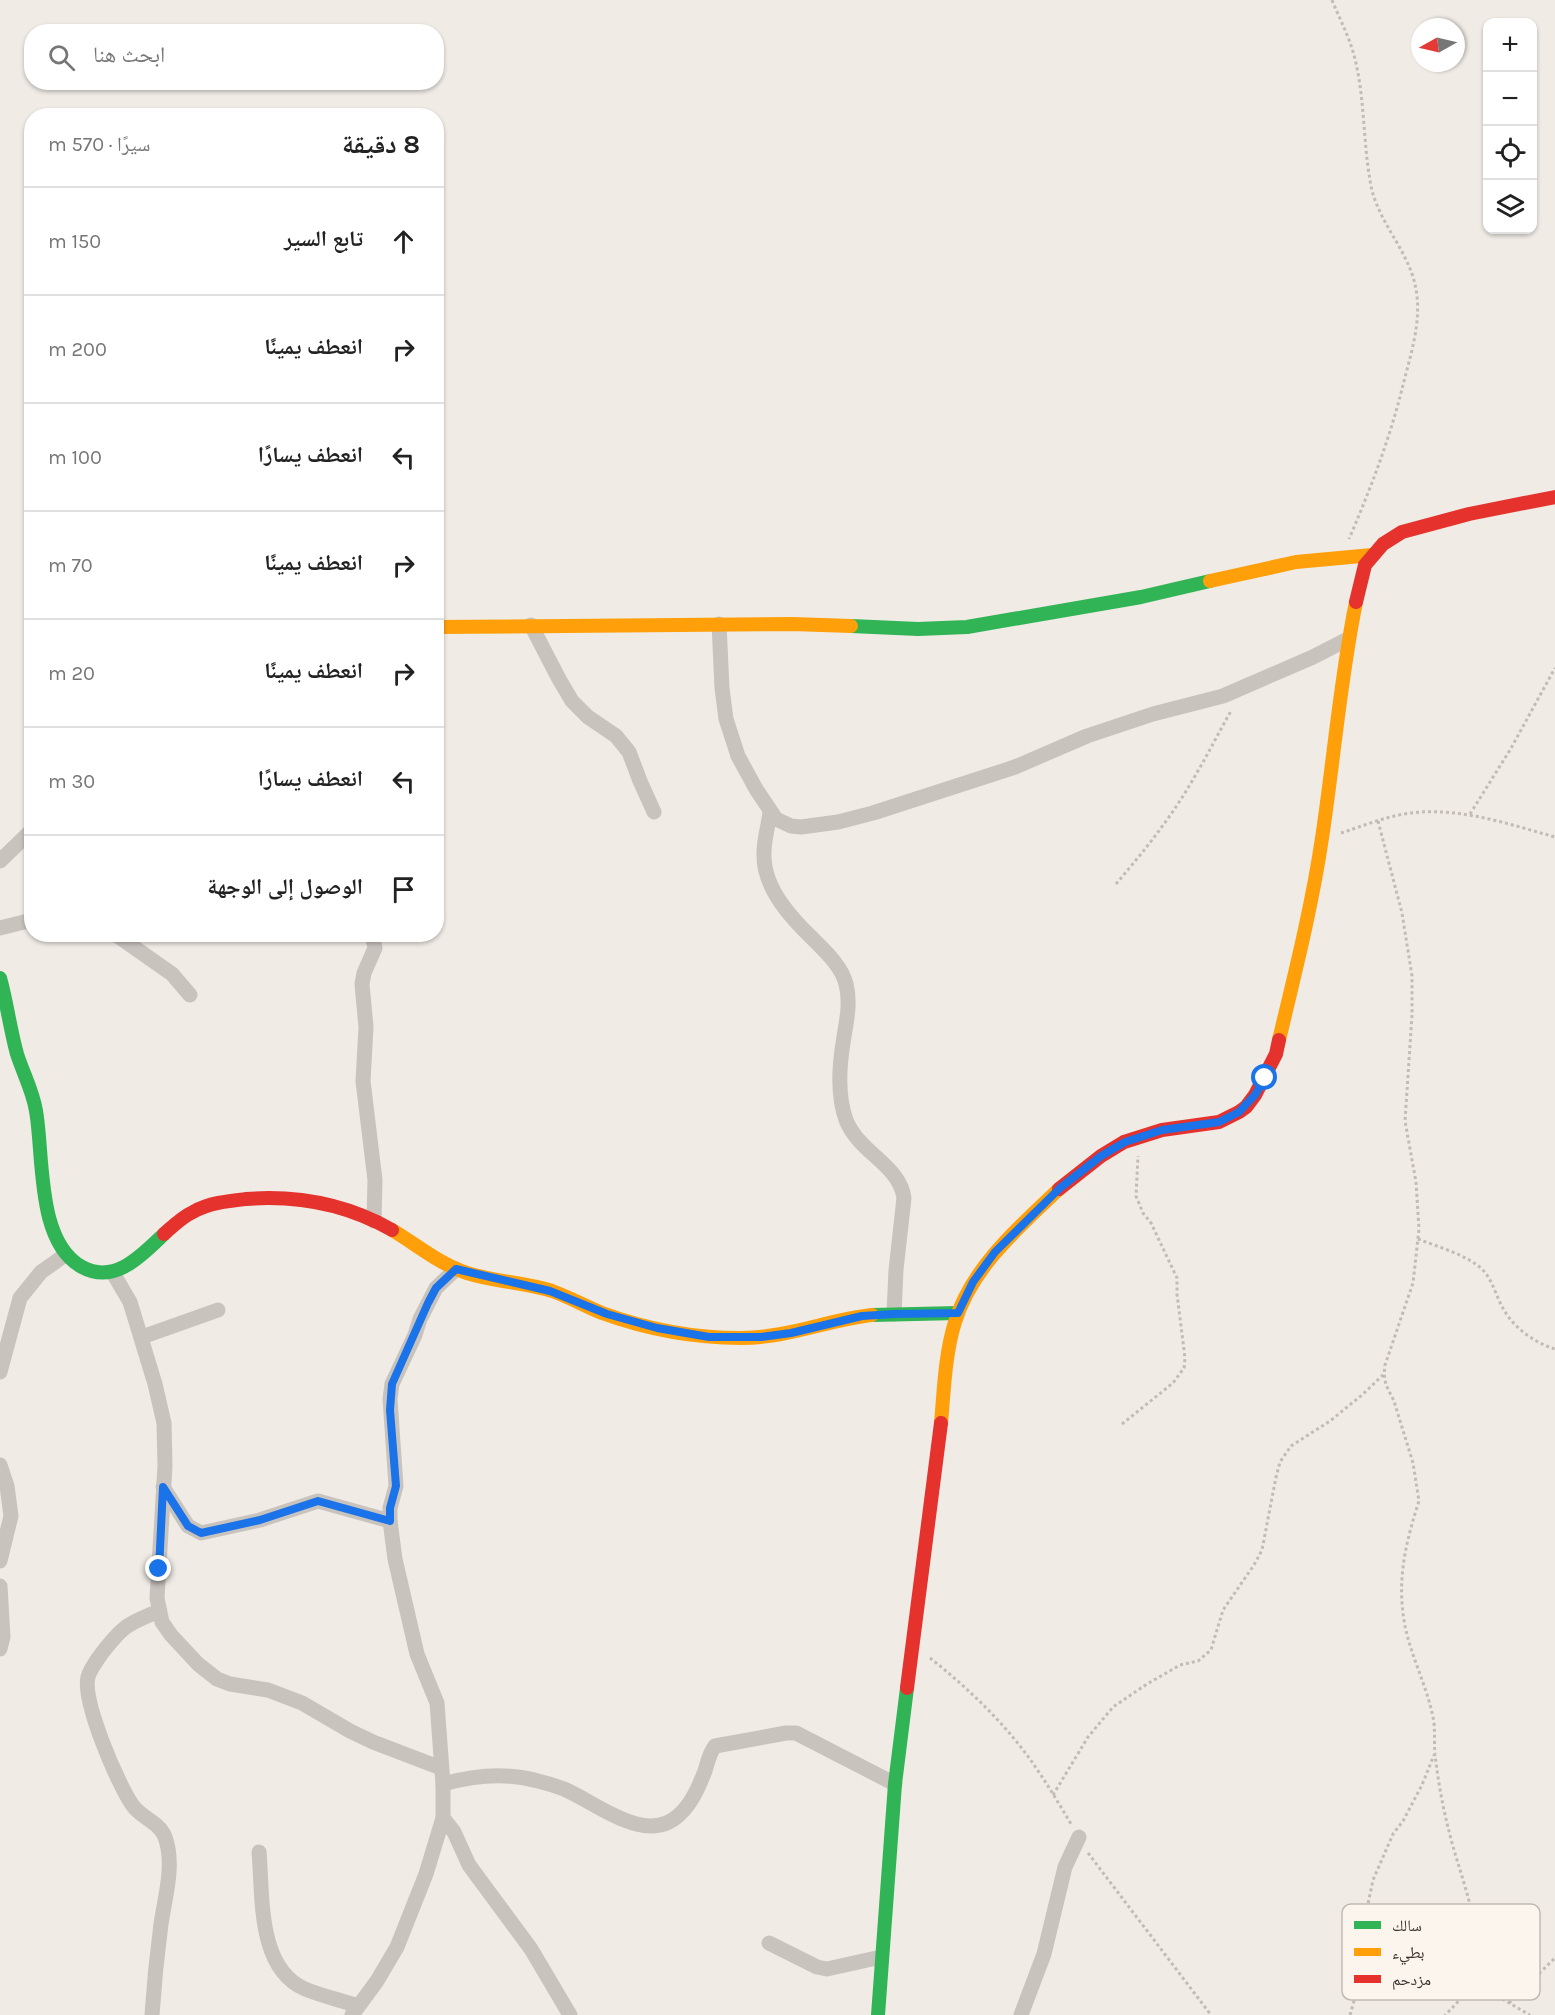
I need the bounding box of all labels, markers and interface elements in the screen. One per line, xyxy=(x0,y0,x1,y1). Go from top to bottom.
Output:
north arrow xyxy=(1411,18,1465,72)
map controls xyxy=(1483,18,1537,234)
button: + xyxy=(1483,18,1537,72)
search box xyxy=(24,24,444,90)
icon: search xyxy=(45,41,78,74)
text: ابحث هنا xyxy=(93,42,165,68)
button: − xyxy=(1483,72,1537,126)
button: locate xyxy=(1483,126,1537,180)
text: 8 دقيقة xyxy=(342,129,420,160)
text: سيرًا · 570 m xyxy=(48,133,150,156)
button: layers xyxy=(1483,180,1537,234)
icon: ahead xyxy=(387,225,420,258)
text: تابع السير xyxy=(284,226,363,252)
text: 150 m xyxy=(48,230,101,253)
icon: right xyxy=(387,333,420,366)
text: انعطف يمينًا xyxy=(264,334,363,360)
text: 200 m xyxy=(48,338,107,361)
icon: left xyxy=(387,441,420,474)
text: انعطف يسارًا xyxy=(258,442,363,468)
text: 100 m xyxy=(48,446,102,469)
icon: right xyxy=(387,549,420,582)
text: انعطف يمينًا xyxy=(264,550,363,576)
text: 70 m xyxy=(48,554,93,577)
icon: right xyxy=(387,657,420,690)
text: انعطف يمينًا xyxy=(264,658,363,684)
text: 20 m xyxy=(48,662,95,685)
icon: left xyxy=(387,765,420,798)
text: انعطف يسارًا xyxy=(258,766,363,792)
text: 30 m xyxy=(48,770,95,793)
icon: arrive xyxy=(387,873,420,906)
text: الوصول إلى الوجهة xyxy=(207,874,363,900)
route start xyxy=(1251,1064,1277,1090)
route end xyxy=(145,1555,171,1581)
legend xyxy=(1342,1904,1540,2000)
text: سالك xyxy=(1392,1916,1422,1935)
text: بطيء xyxy=(1392,1943,1424,1965)
text: مزدحم xyxy=(1392,1970,1431,1990)

